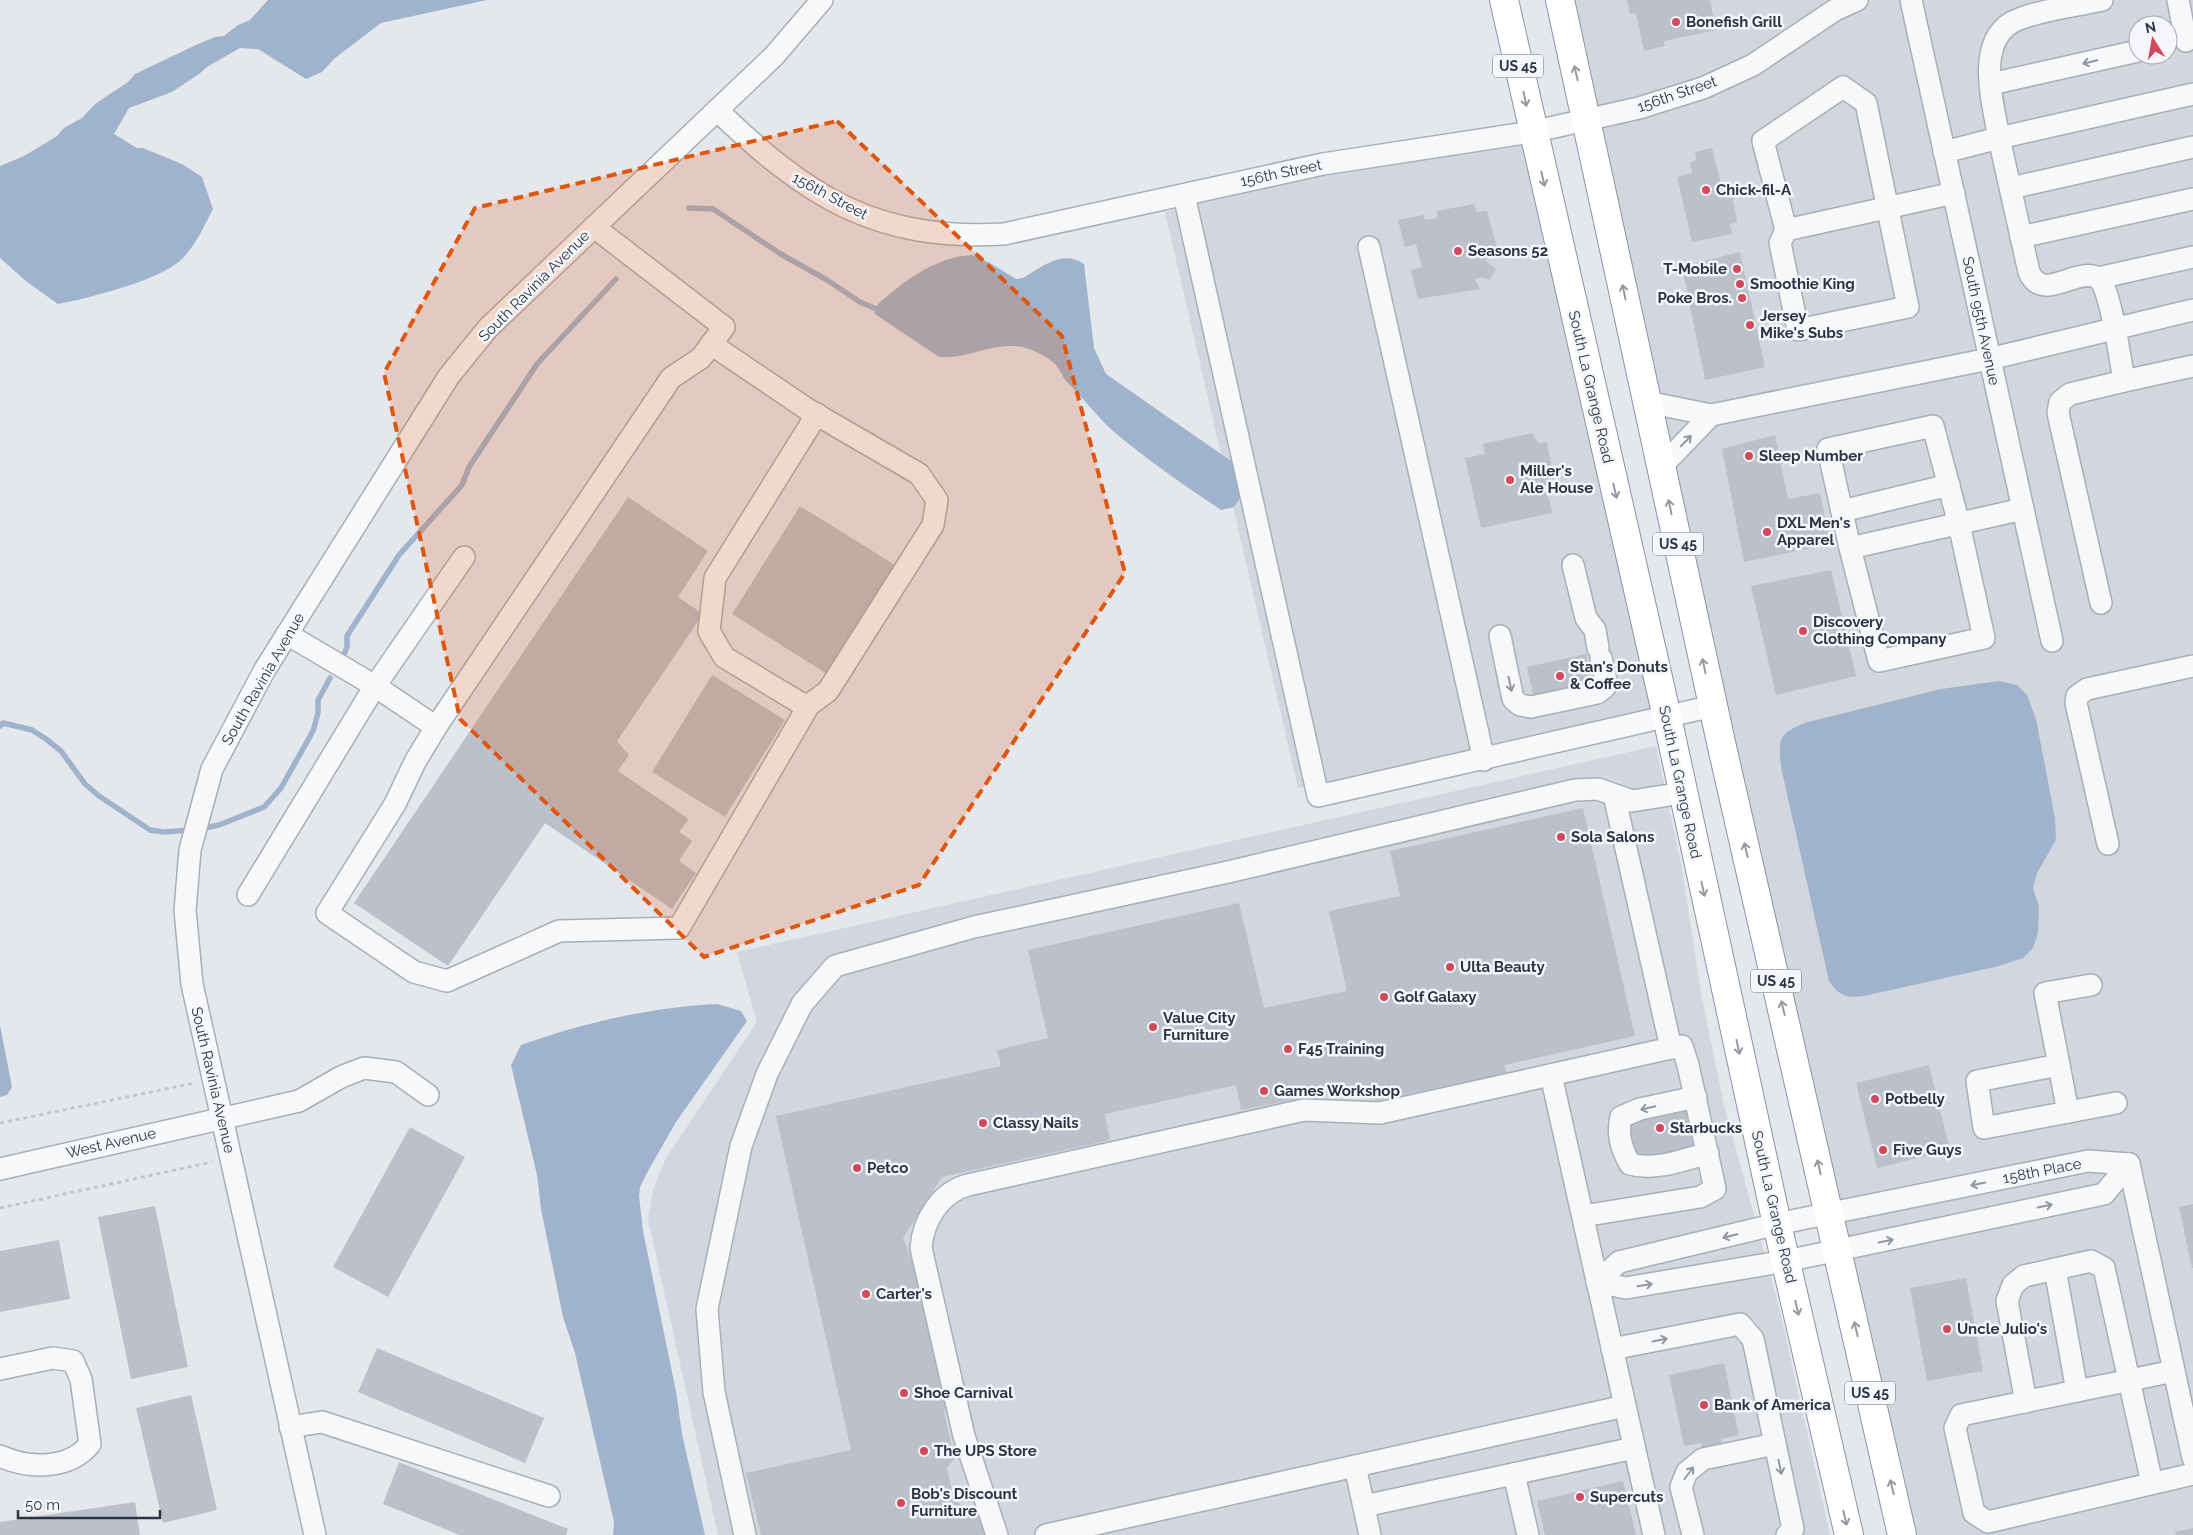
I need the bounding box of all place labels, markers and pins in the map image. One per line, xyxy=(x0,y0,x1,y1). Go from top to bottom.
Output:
place label: Bonefish Grill xyxy=(1686,13,1782,31)
marker: Bonefish Grill xyxy=(1670,16,1682,28)
place label: Chick-fil-A xyxy=(1716,181,1792,199)
marker: Chick-fil-A xyxy=(1700,184,1712,196)
place label: Seasons 52 xyxy=(1468,242,1548,260)
marker: Seasons 52 xyxy=(1452,245,1464,257)
place label: T-Mobile xyxy=(1663,260,1727,278)
marker: T-Mobile xyxy=(1731,263,1743,275)
place label: Smoothie King xyxy=(1750,275,1855,293)
marker: Smoothie King xyxy=(1734,278,1746,290)
place label: Poke Bros. xyxy=(1657,289,1732,307)
marker: Poke Bros. xyxy=(1736,292,1748,304)
place label: Jersey Mike's Subs xyxy=(1760,307,1843,342)
marker: Jersey Mike's Subs xyxy=(1744,319,1756,331)
place label: Sleep Number xyxy=(1759,447,1863,465)
marker: Sleep Number xyxy=(1743,450,1755,462)
place label: Miller's Ale House xyxy=(1520,462,1593,497)
marker: Miller's Ale House xyxy=(1504,474,1516,486)
place label: DXL Men's Apparel xyxy=(1777,514,1850,549)
marker: DXL Men's Apparel xyxy=(1761,526,1773,538)
place label: Discovery Clothing Company xyxy=(1813,613,1947,648)
marker: Discovery Clothing Company xyxy=(1797,625,1809,637)
place label: Stan's Donuts & Coffee xyxy=(1570,658,1668,693)
marker: Stan's Donuts & Coffee xyxy=(1554,670,1566,682)
place label: Sola Salons xyxy=(1571,828,1654,846)
marker: Sola Salons xyxy=(1555,831,1567,843)
place label: Ulta Beauty xyxy=(1460,958,1546,976)
marker: Ulta Beauty xyxy=(1444,961,1456,973)
place label: Golf Galaxy xyxy=(1394,988,1477,1006)
marker: Golf Galaxy xyxy=(1378,991,1390,1003)
place label: Value City Furniture xyxy=(1163,1009,1236,1044)
marker: Value City Furniture xyxy=(1147,1021,1159,1033)
place label: F45 Training xyxy=(1298,1040,1384,1058)
marker: F45 Training xyxy=(1282,1043,1294,1055)
place label: Games Workshop xyxy=(1274,1082,1400,1100)
marker: Games Workshop xyxy=(1258,1085,1270,1097)
place label: Potbelly xyxy=(1885,1090,1946,1108)
marker: Potbelly xyxy=(1869,1093,1881,1105)
place label: Classy Nails xyxy=(993,1114,1079,1132)
marker: Classy Nails xyxy=(977,1117,989,1129)
place label: Starbucks xyxy=(1670,1119,1742,1137)
marker: Starbucks xyxy=(1654,1122,1666,1134)
place label: Five Guys xyxy=(1893,1141,1962,1159)
marker: Five Guys xyxy=(1877,1144,1889,1156)
place label: Petco xyxy=(867,1159,908,1177)
marker: Petco xyxy=(851,1162,863,1174)
place label: Carter's xyxy=(876,1285,932,1303)
marker: Carter's xyxy=(860,1288,872,1300)
place label: Uncle Julio's xyxy=(1957,1320,2047,1338)
marker: Uncle Julio's xyxy=(1941,1323,1953,1335)
place label: Shoe Carnival xyxy=(914,1384,1013,1402)
marker: Shoe Carnival xyxy=(898,1387,910,1399)
place label: Bank of America xyxy=(1714,1396,1831,1414)
marker: Bank of America xyxy=(1698,1399,1710,1411)
place label: The UPS Store xyxy=(934,1442,1037,1460)
marker: The UPS Store xyxy=(918,1445,930,1457)
place label: Bob's Discount Furniture xyxy=(911,1485,1018,1520)
place label: Supercuts xyxy=(1590,1488,1664,1506)
marker: Supercuts xyxy=(1574,1491,1586,1503)
marker: Bob's Discount Furniture xyxy=(895,1497,907,1509)

